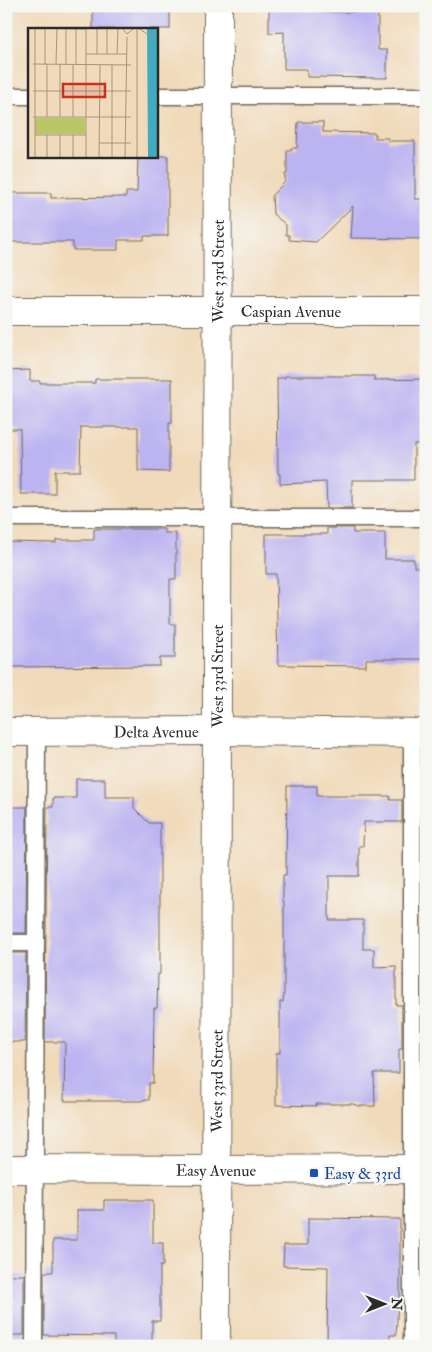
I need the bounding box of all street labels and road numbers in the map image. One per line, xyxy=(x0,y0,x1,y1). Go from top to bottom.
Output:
street label: West 33rd Street xyxy=(209,219,229,324)
street label: Caspian Avenue xyxy=(241,302,342,323)
street label: West 33rd Street xyxy=(208,624,228,729)
street label: Delta Avenue xyxy=(113,722,199,742)
street label: West 33rd Street xyxy=(207,1029,227,1134)
street label: Easy Avenue xyxy=(176,1161,257,1181)

